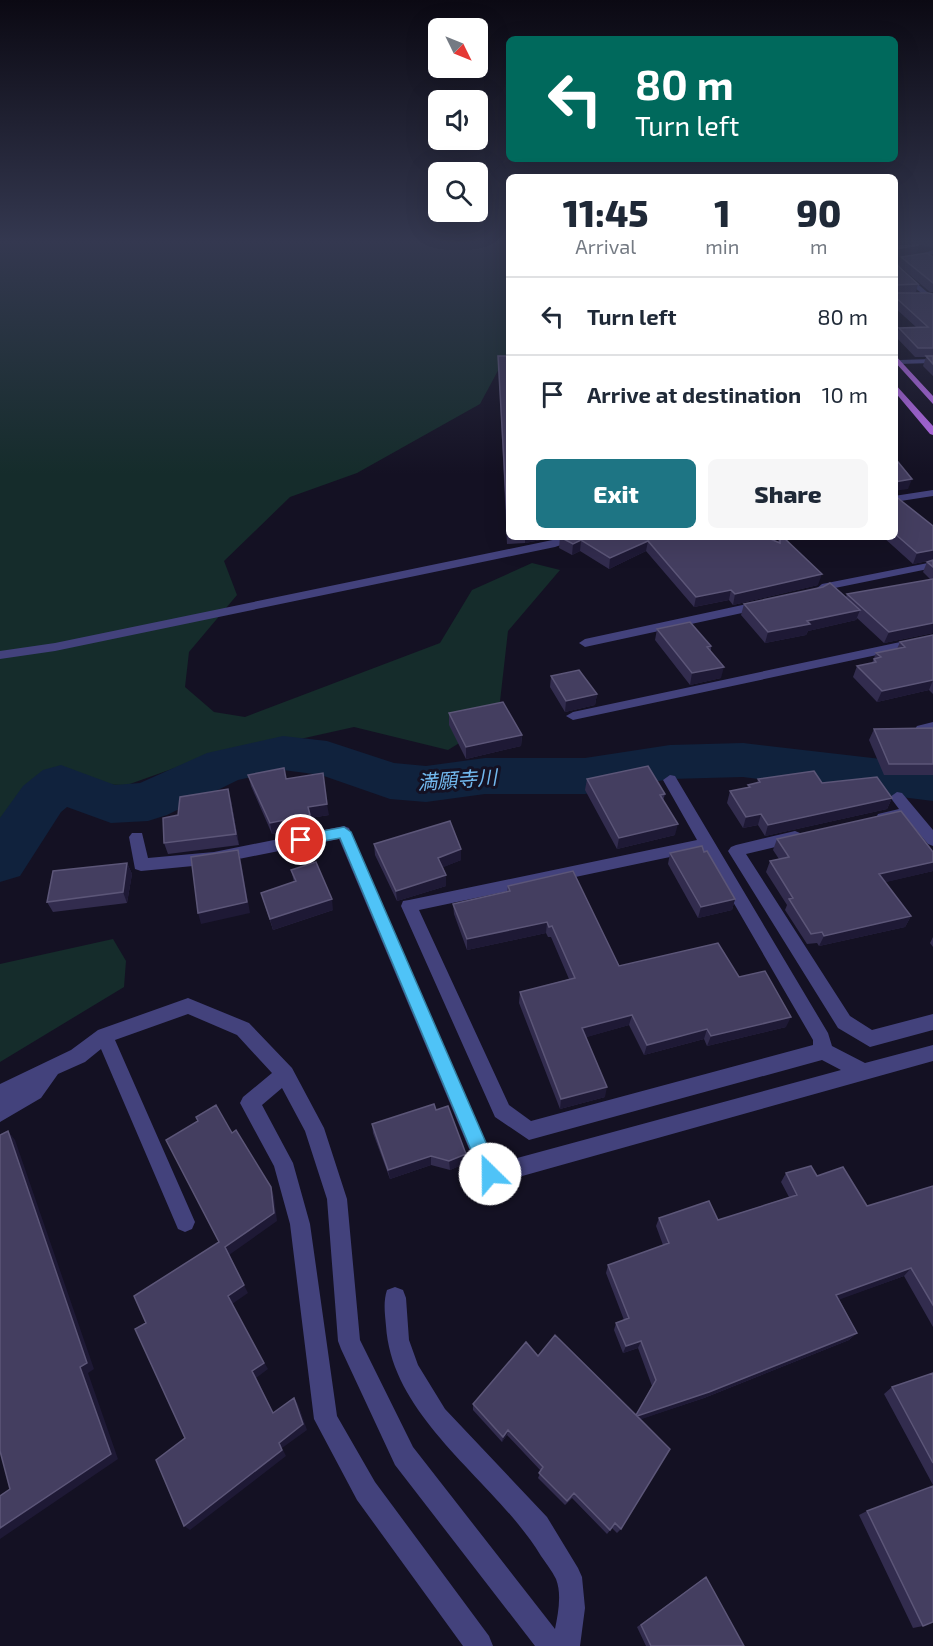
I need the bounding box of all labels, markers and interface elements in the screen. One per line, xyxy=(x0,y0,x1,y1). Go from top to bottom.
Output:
north arrow xyxy=(428,18,488,78)
map controls xyxy=(428,18,488,222)
text: 80 m xyxy=(635,58,734,108)
icon: left xyxy=(536,60,614,138)
button: sound xyxy=(428,90,488,150)
text: Turn left xyxy=(635,109,739,141)
button: search xyxy=(428,162,488,222)
text: 11:45 xyxy=(563,191,649,234)
text: 1 xyxy=(714,191,731,234)
text: 90 xyxy=(796,191,841,234)
text: Arrival xyxy=(575,234,636,258)
text: min xyxy=(705,234,739,258)
text: m xyxy=(810,234,827,258)
icon: left xyxy=(536,300,569,333)
text: Turn left xyxy=(587,303,676,329)
text: 80 m xyxy=(817,303,868,329)
icon: arrive xyxy=(536,378,569,411)
text: Arrive at destination xyxy=(587,381,801,407)
text: 10 m xyxy=(822,381,868,407)
button: Exit xyxy=(536,459,696,528)
button: Share xyxy=(708,459,868,528)
water label: 満願寺川 xyxy=(416,764,500,794)
pin xyxy=(275,814,326,865)
icon: arrive xyxy=(284,823,317,856)
position arrow xyxy=(458,1142,522,1206)

